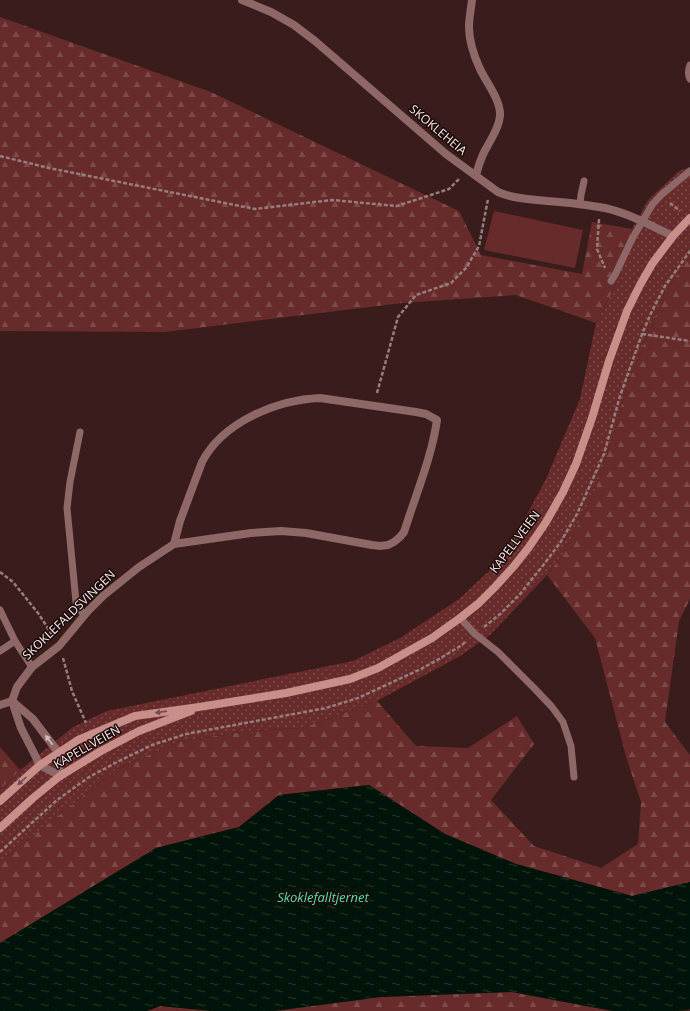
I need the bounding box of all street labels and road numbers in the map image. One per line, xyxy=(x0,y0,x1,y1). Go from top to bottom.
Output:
street label: SKOKLEHEIA xyxy=(406,101,471,159)
street label: KAPELLVEIEN xyxy=(485,507,544,576)
street label: SKOKLEFALDSVINGEN xyxy=(19,566,119,663)
street label: KAPELLVEIEN xyxy=(50,721,123,772)

